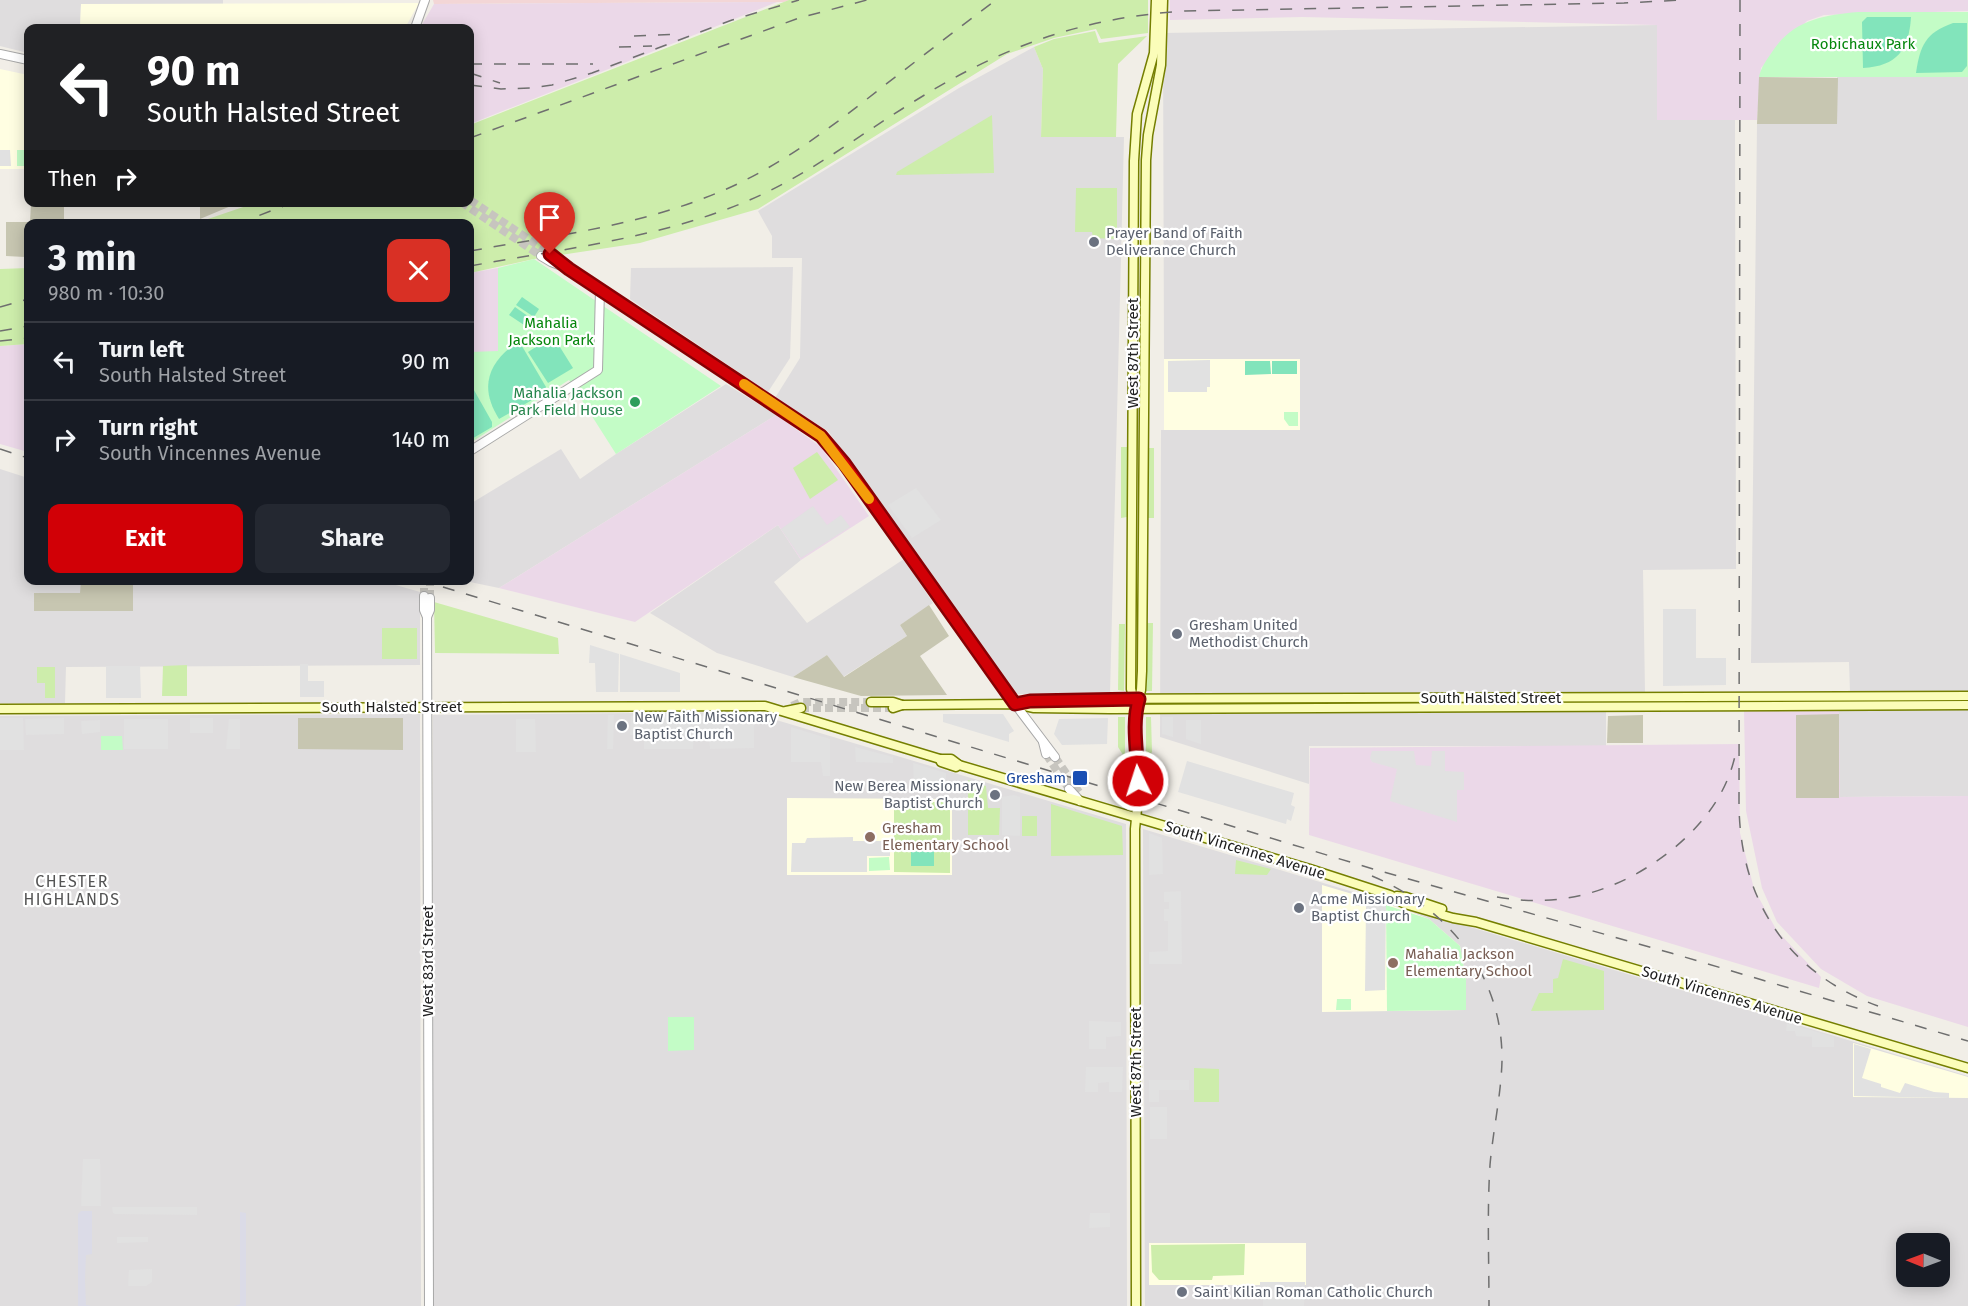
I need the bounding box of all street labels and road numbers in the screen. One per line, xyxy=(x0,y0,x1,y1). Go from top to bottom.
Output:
street label: West 87th Street xyxy=(1124,297,1142,408)
street label: South Halsted Street xyxy=(1421,689,1562,707)
street label: South Halsted Street xyxy=(322,698,463,716)
street label: South Vincennes Avenue xyxy=(1163,817,1327,883)
street label: West 83rd Street xyxy=(419,905,437,1017)
street label: South Vincennes Avenue xyxy=(1640,962,1804,1028)
street label: West 87th Street xyxy=(1127,1006,1145,1117)

